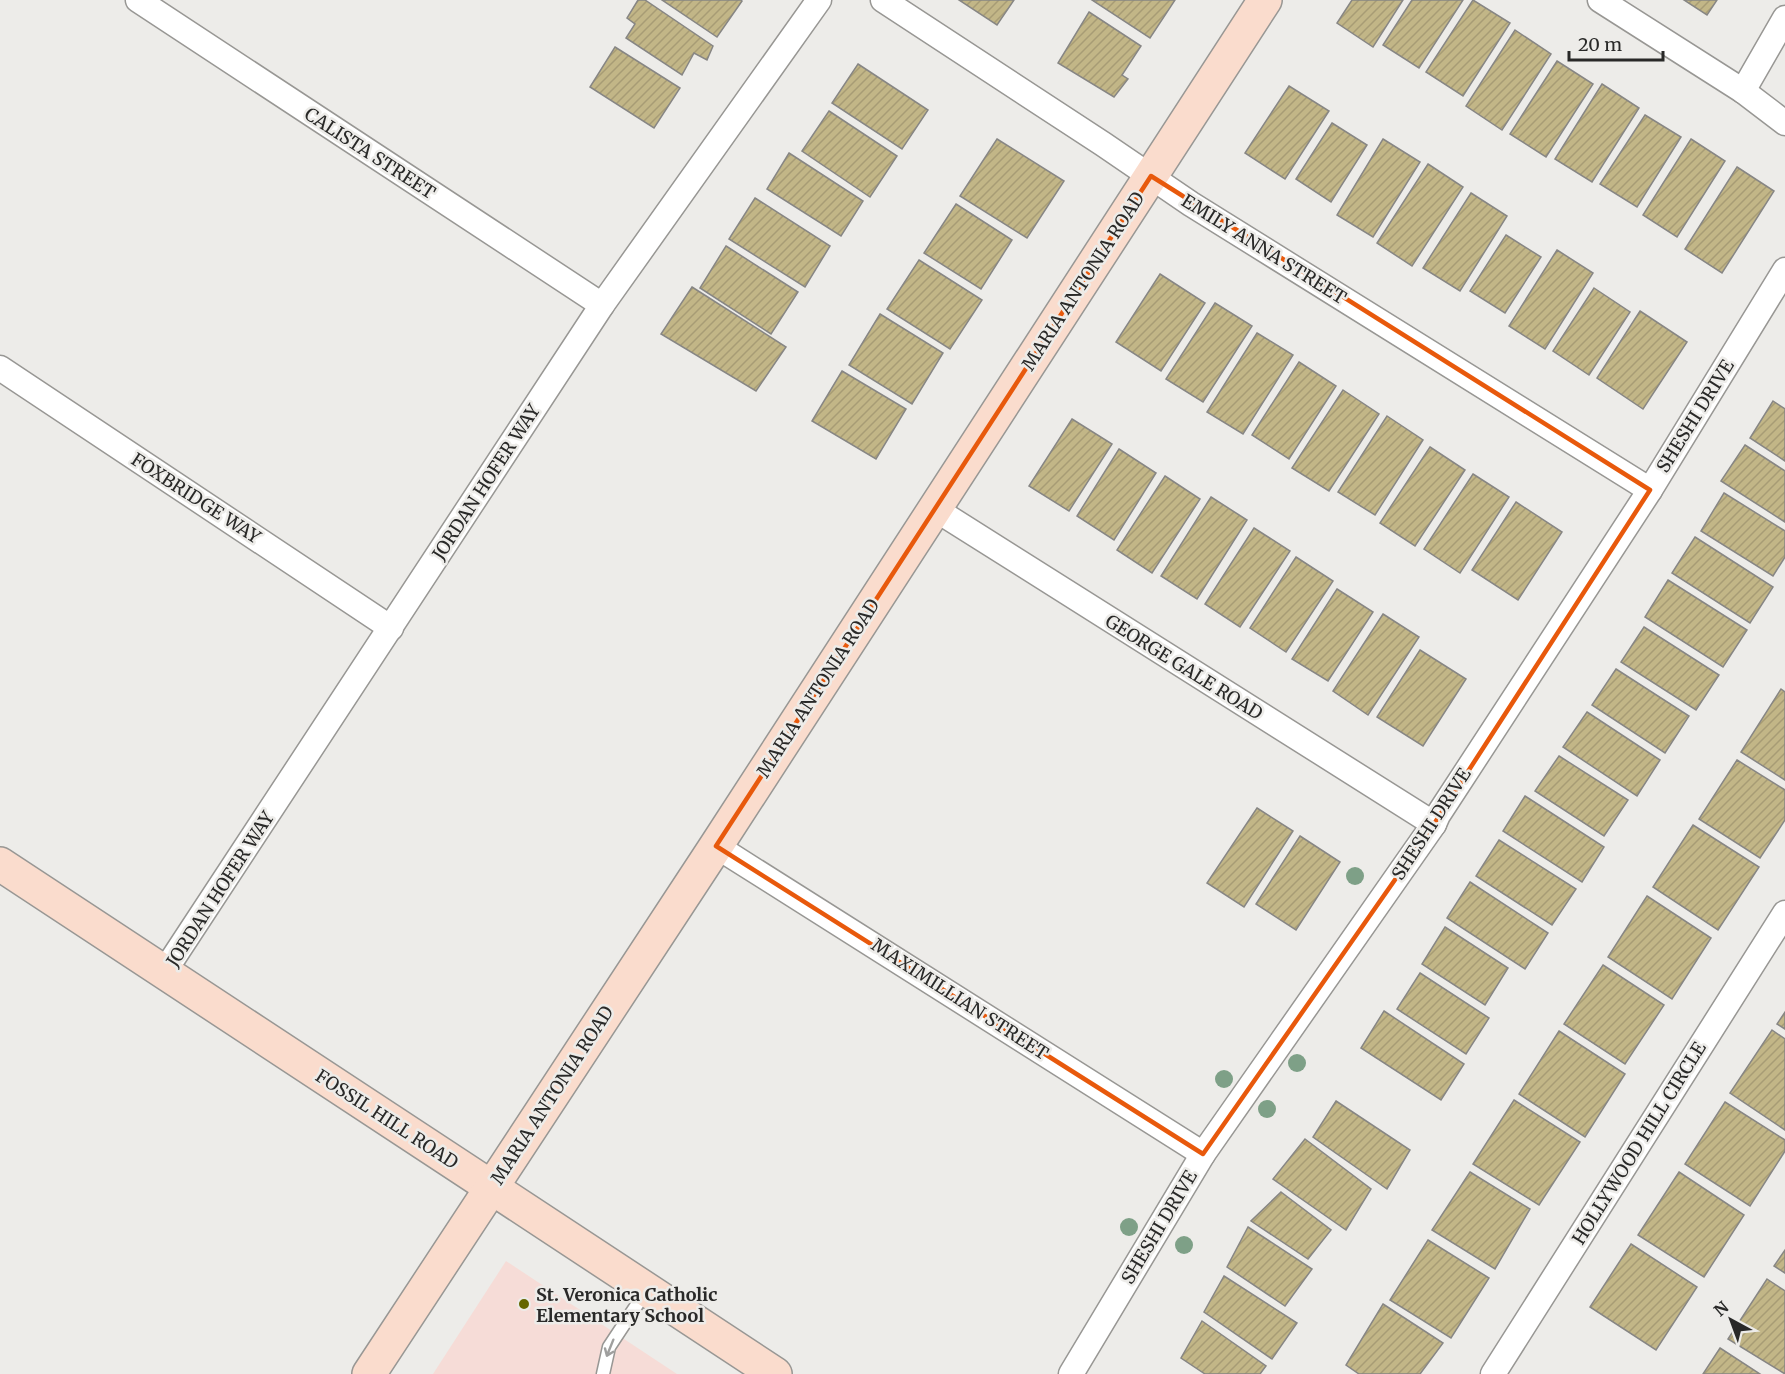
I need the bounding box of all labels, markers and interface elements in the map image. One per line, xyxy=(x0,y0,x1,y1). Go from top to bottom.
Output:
scale bar xyxy=(1569,24,1664,62)
text: 20 m xyxy=(1578,33,1622,56)
street label: CALISTA STREET xyxy=(300,102,440,204)
street label: MARIA ANTONIA ROAD xyxy=(1017,187,1149,375)
street label: EMILY ANNA STREET xyxy=(1177,189,1351,309)
street label: SHESHI DRIVE xyxy=(1651,355,1739,477)
street label: JORDAN HOFER WAY xyxy=(427,400,545,565)
street label: FOXBRIDGE WAY xyxy=(127,448,265,549)
street label: MARIA ANTONIA ROAD xyxy=(752,594,884,782)
street label: GEORGE GALE ROAD xyxy=(1101,609,1267,725)
street label: SHESHI DRIVE xyxy=(1386,763,1476,884)
street label: JORDAN HOFER WAY xyxy=(161,807,279,972)
street label: MAXIMILLIAN STREET xyxy=(867,933,1053,1065)
street label: MARIA ANTONIA ROAD xyxy=(486,1001,618,1189)
street label: HOLLYWOOD HILL CIRCLE xyxy=(1567,1037,1711,1249)
street label: FOSSIL HILL ROAD xyxy=(311,1064,463,1174)
street label: SHESHI DRIVE xyxy=(1116,1165,1202,1288)
place label: St. Veronica Catholic Elementary School xyxy=(536,1283,717,1327)
north arrow xyxy=(1701,1290,1761,1350)
marker: St. Veronica Catholic Elementary School xyxy=(517,1297,531,1311)
text: N xyxy=(1710,1297,1733,1320)
one-way arrow xyxy=(604,1339,615,1357)

